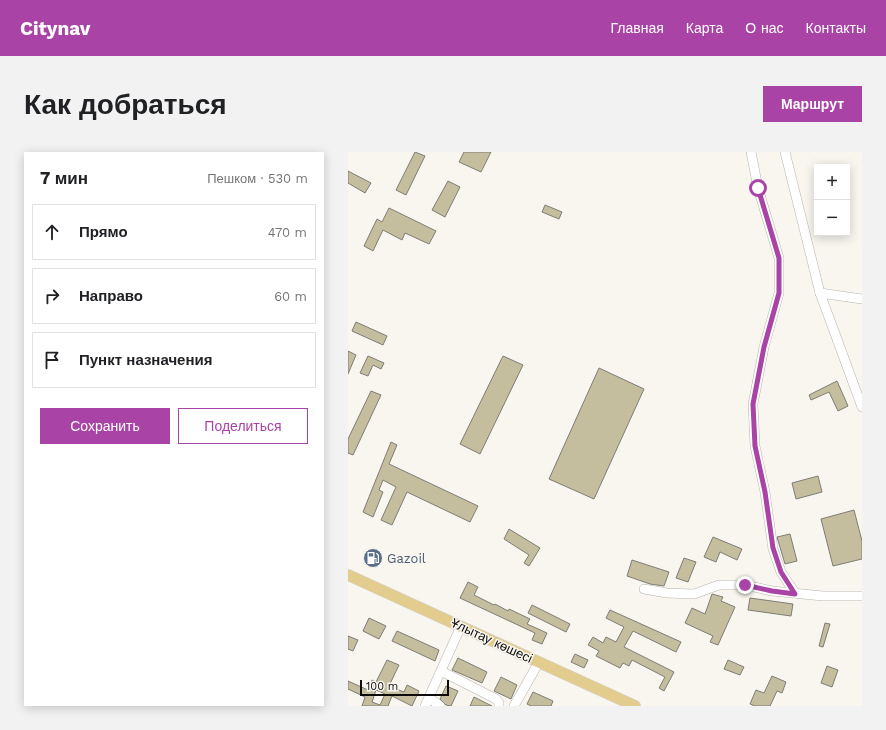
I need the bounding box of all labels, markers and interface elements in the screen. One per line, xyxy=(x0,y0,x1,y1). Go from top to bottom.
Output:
text: Citynav xyxy=(20,17,91,40)
text: Главная xyxy=(611,20,664,36)
text: Карта xyxy=(686,20,723,36)
text: О нас xyxy=(745,20,784,36)
text: Контакты xyxy=(806,20,866,36)
button: Маршрут xyxy=(763,86,862,122)
text: Как добраться xyxy=(24,88,227,121)
map controls xyxy=(814,164,850,236)
button: + xyxy=(814,164,850,200)
text: 7 мин xyxy=(40,168,88,188)
text: Пешком · 530 m xyxy=(207,171,308,186)
route start xyxy=(749,179,767,197)
button: − xyxy=(814,200,850,236)
icon: ahead xyxy=(41,221,63,243)
text: Прямо xyxy=(79,223,128,241)
text: 470 m xyxy=(268,225,307,240)
icon: right xyxy=(41,285,63,307)
text: Направо xyxy=(79,287,143,305)
text: 60 m xyxy=(274,289,307,304)
icon: arrive xyxy=(41,349,63,371)
text: Пункт назначения xyxy=(79,351,212,369)
button: Сохранить xyxy=(40,408,170,444)
button: Поделиться xyxy=(178,408,308,444)
fuel station icon: Gazoil xyxy=(362,547,384,569)
place label: Gazoil xyxy=(387,551,426,566)
route end xyxy=(736,576,754,594)
street label: Ұлытау көшесі xyxy=(449,615,535,666)
scale bar xyxy=(360,678,449,697)
text: 100 m xyxy=(366,680,398,693)

